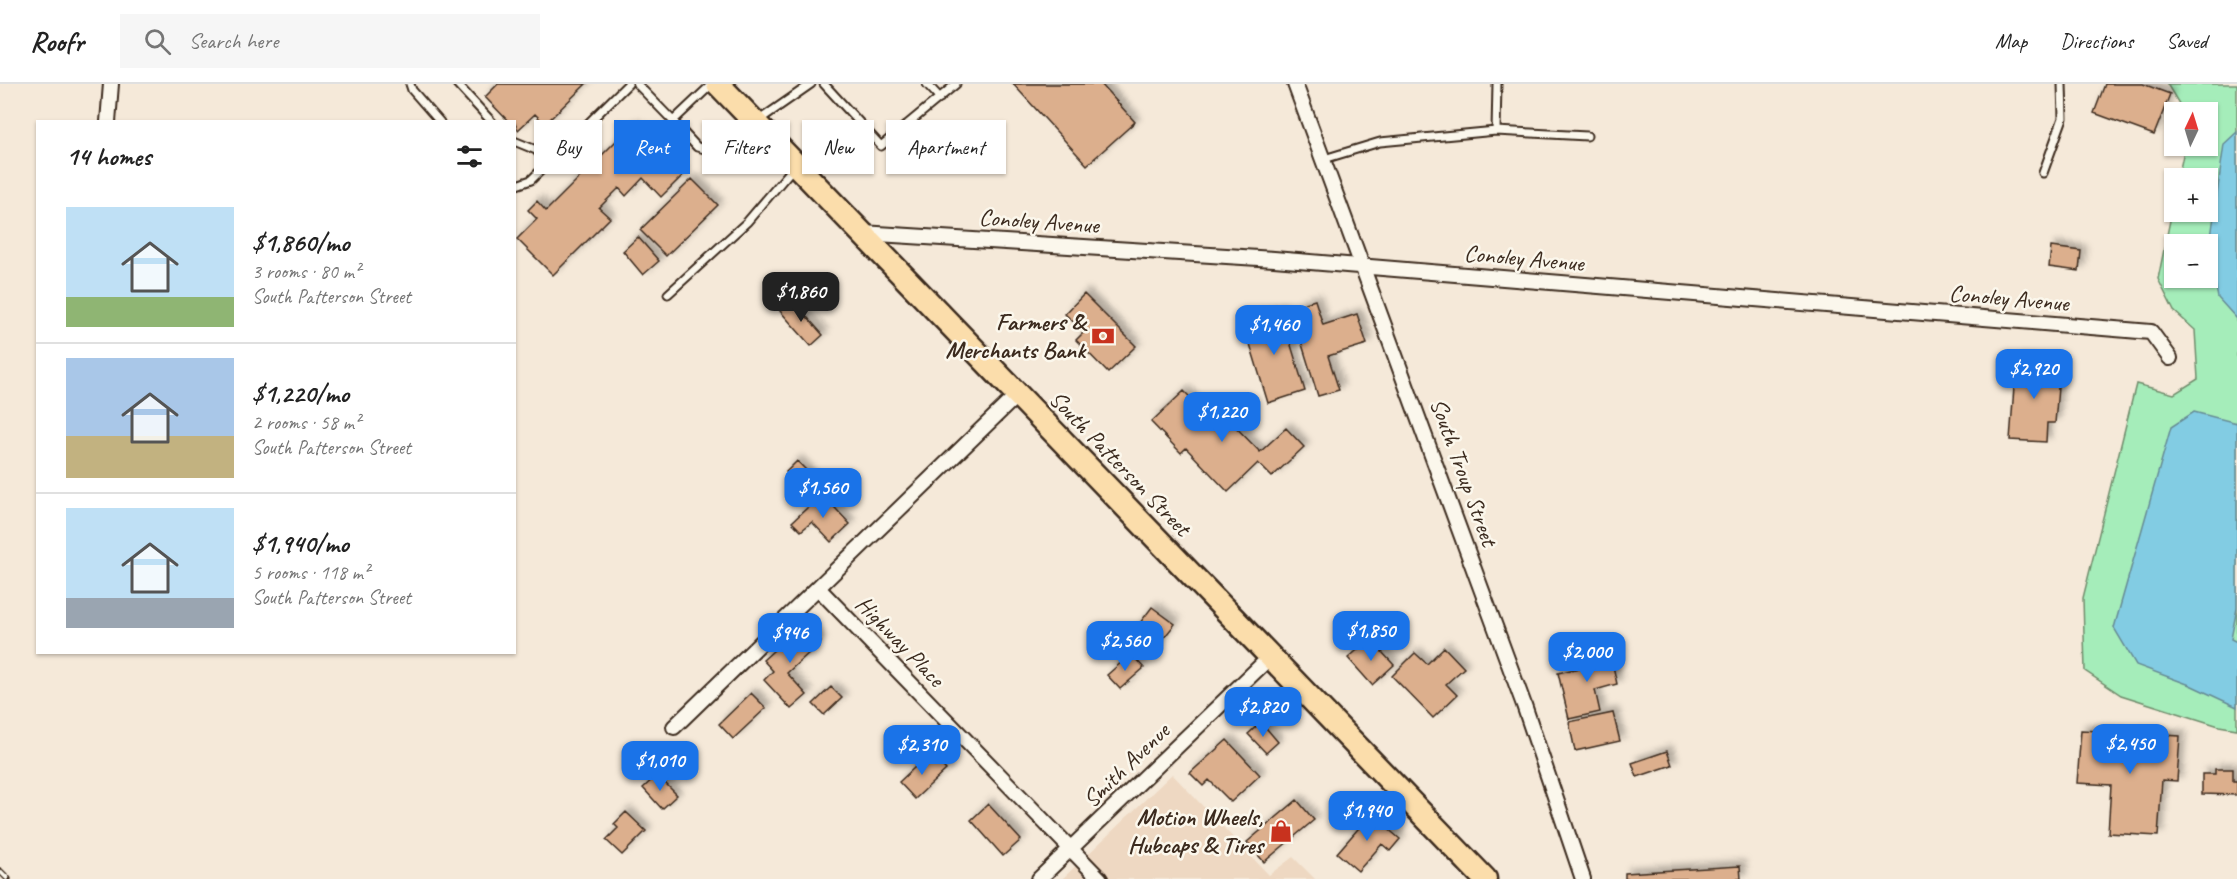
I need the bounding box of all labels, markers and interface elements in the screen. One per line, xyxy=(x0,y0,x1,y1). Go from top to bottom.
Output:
search box xyxy=(120,14,540,68)
text: Roofr xyxy=(30,24,84,59)
icon: search xyxy=(141,25,174,58)
text: Search here xyxy=(189,27,278,55)
text: Map xyxy=(1995,28,2027,54)
text: Directions xyxy=(2060,28,2133,54)
text: Saved xyxy=(2166,28,2207,54)
north arrow xyxy=(2164,102,2218,156)
map controls xyxy=(2164,102,2218,288)
chip: Buy xyxy=(534,120,602,174)
chip: Rent xyxy=(614,120,690,174)
chip: Filters xyxy=(702,120,790,174)
chip: New xyxy=(802,120,874,174)
chip: Apartment xyxy=(886,120,1006,174)
text: 14 homes xyxy=(66,140,151,173)
icon: filters xyxy=(453,140,486,173)
button: + xyxy=(2164,168,2218,222)
street label: Conoley Avenue xyxy=(978,202,1102,240)
text: $1,860/mo xyxy=(252,226,350,259)
icon: home xyxy=(114,231,186,303)
button: − xyxy=(2164,234,2218,288)
street label: Conoley Avenue xyxy=(1463,238,1587,278)
text: 3 rooms · 80 m² xyxy=(252,259,360,284)
pin: $1,860 xyxy=(752,272,850,323)
street label: Conoley Avenue xyxy=(1948,278,2072,318)
text: $1,860 xyxy=(776,279,826,304)
text: South Patterson Street xyxy=(252,284,411,309)
pin: $1,460 xyxy=(1225,305,1323,356)
place label: Farmers & Merchants Bank xyxy=(945,307,1088,365)
text: $1,460 xyxy=(1249,312,1299,337)
bank icon: Farmers & Merchants Bank xyxy=(1090,323,1116,349)
pin: $2,920 xyxy=(1985,349,2083,400)
text: $2,920 xyxy=(2010,356,2058,381)
text: $1,220/mo xyxy=(252,377,349,410)
icon: home xyxy=(114,382,186,454)
street label: South Patterson Street xyxy=(1043,384,1198,544)
pin: $1,220 xyxy=(1173,392,1271,443)
street label: South Troup Street xyxy=(1423,394,1505,552)
text: $1,220 xyxy=(1198,399,1246,424)
text: 2 rooms · 58 m² xyxy=(252,410,360,435)
text: South Patterson Street xyxy=(252,435,411,460)
pin: $1,560 xyxy=(774,468,872,519)
text: $1,560 xyxy=(798,475,848,500)
text: $1,940/mo xyxy=(252,527,349,560)
icon: home xyxy=(114,532,186,604)
text: 5 rooms · 118 m² xyxy=(252,560,369,585)
text: South Patterson Street xyxy=(252,585,411,610)
street label: Highway Place xyxy=(849,589,952,695)
pin: $1,850 xyxy=(1322,611,1420,662)
pin: $946 xyxy=(754,613,826,664)
text: $1,850 xyxy=(1347,618,1395,643)
text: $946 xyxy=(772,620,808,645)
pin: $2,560 xyxy=(1076,621,1174,672)
text: $2,560 xyxy=(1100,628,1150,653)
pin: $2,000 xyxy=(1538,632,1636,683)
text: $2,000 xyxy=(1563,639,1611,664)
pin: $2,820 xyxy=(1214,687,1312,738)
text: $2,820 xyxy=(1239,694,1287,719)
street label: Smith Avenue xyxy=(1076,715,1177,814)
pin: $2,450 xyxy=(2081,724,2179,775)
pin: $2,310 xyxy=(873,725,971,776)
text: $2,450 xyxy=(2106,731,2154,756)
text: $2,310 xyxy=(898,732,946,757)
pin: $1,010 xyxy=(611,741,709,792)
text: $1,010 xyxy=(636,748,684,773)
pin: $1,940 xyxy=(1318,791,1416,842)
text: $1,940 xyxy=(1343,798,1391,823)
place label: Motion Wheels, Hubcaps & Tires xyxy=(1128,802,1266,860)
shop icon: Motion Wheels, Hubcaps & Tires xyxy=(1268,818,1294,844)

